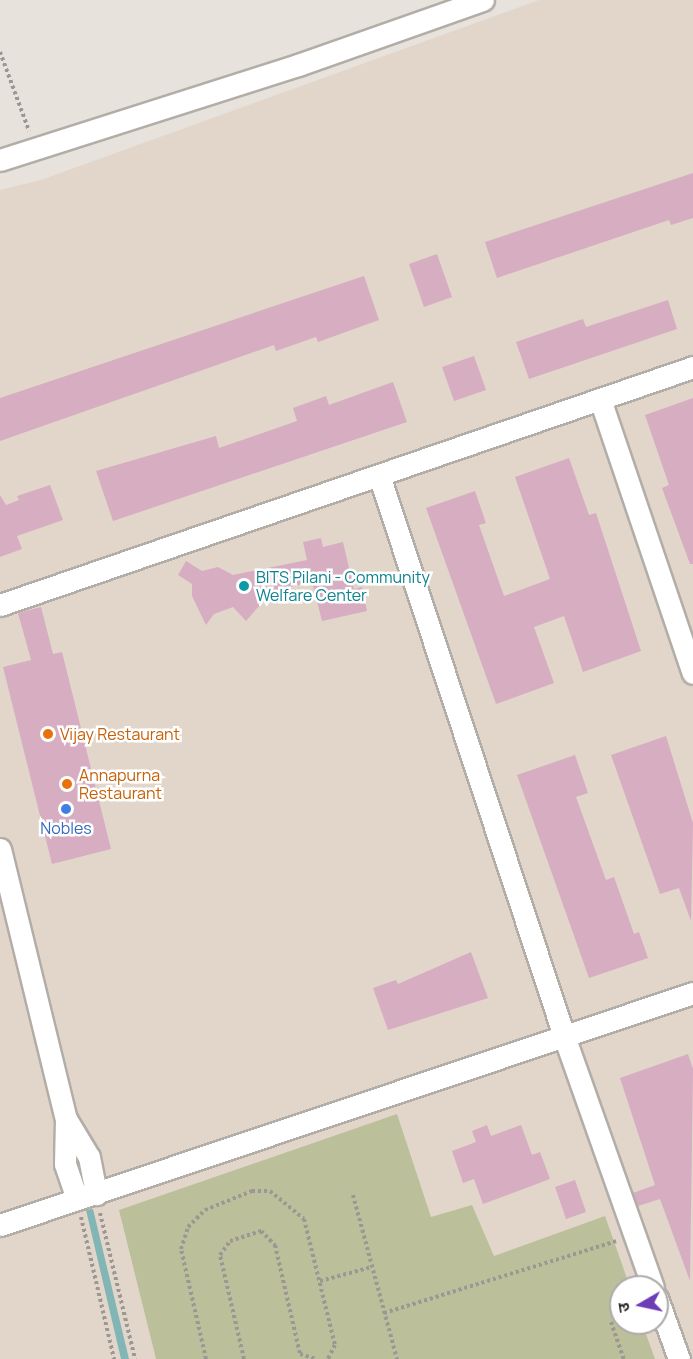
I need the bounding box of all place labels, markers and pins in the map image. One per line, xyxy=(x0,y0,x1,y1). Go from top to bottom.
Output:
place label: BITS Pilani - Community Welfare Center xyxy=(256,567,430,605)
marker: BITS Pilani - Community Welfare Center xyxy=(237,579,251,593)
place label: Vijay Restaurant xyxy=(60,724,180,744)
marker: Vijay Restaurant xyxy=(41,727,55,741)
place label: Annapurna Restaurant xyxy=(79,765,162,803)
marker: Annapurna Restaurant xyxy=(60,777,74,791)
marker: Nobles xyxy=(59,802,73,816)
place label: Nobles xyxy=(40,818,92,838)

